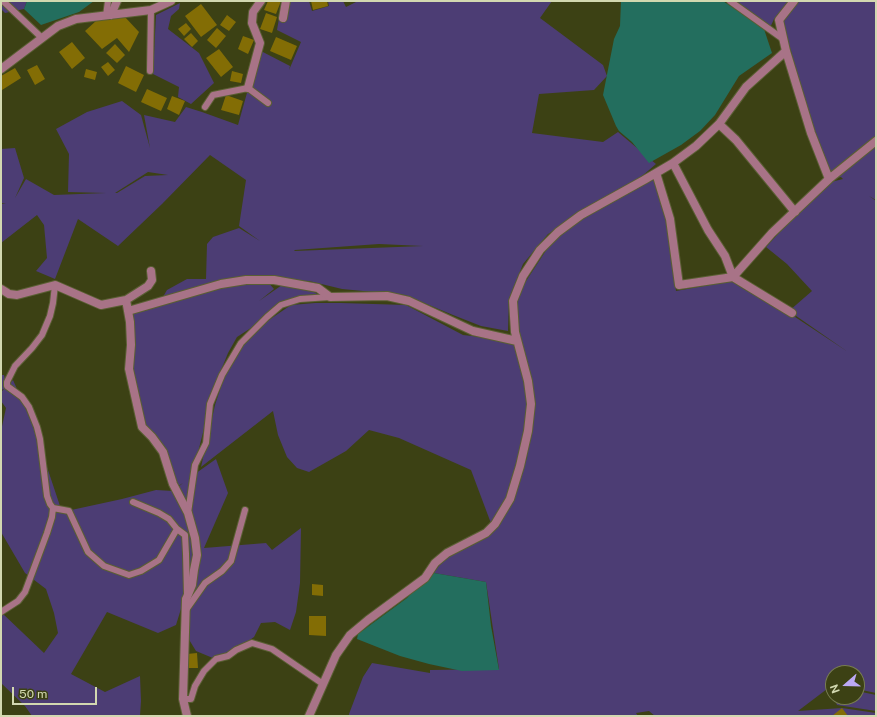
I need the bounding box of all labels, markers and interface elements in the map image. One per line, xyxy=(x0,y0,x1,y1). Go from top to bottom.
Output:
north arrow xyxy=(825,665,865,705)
scale bar xyxy=(14,679,99,705)
text: N xyxy=(828,683,842,695)
text: 50 m xyxy=(19,687,47,701)

